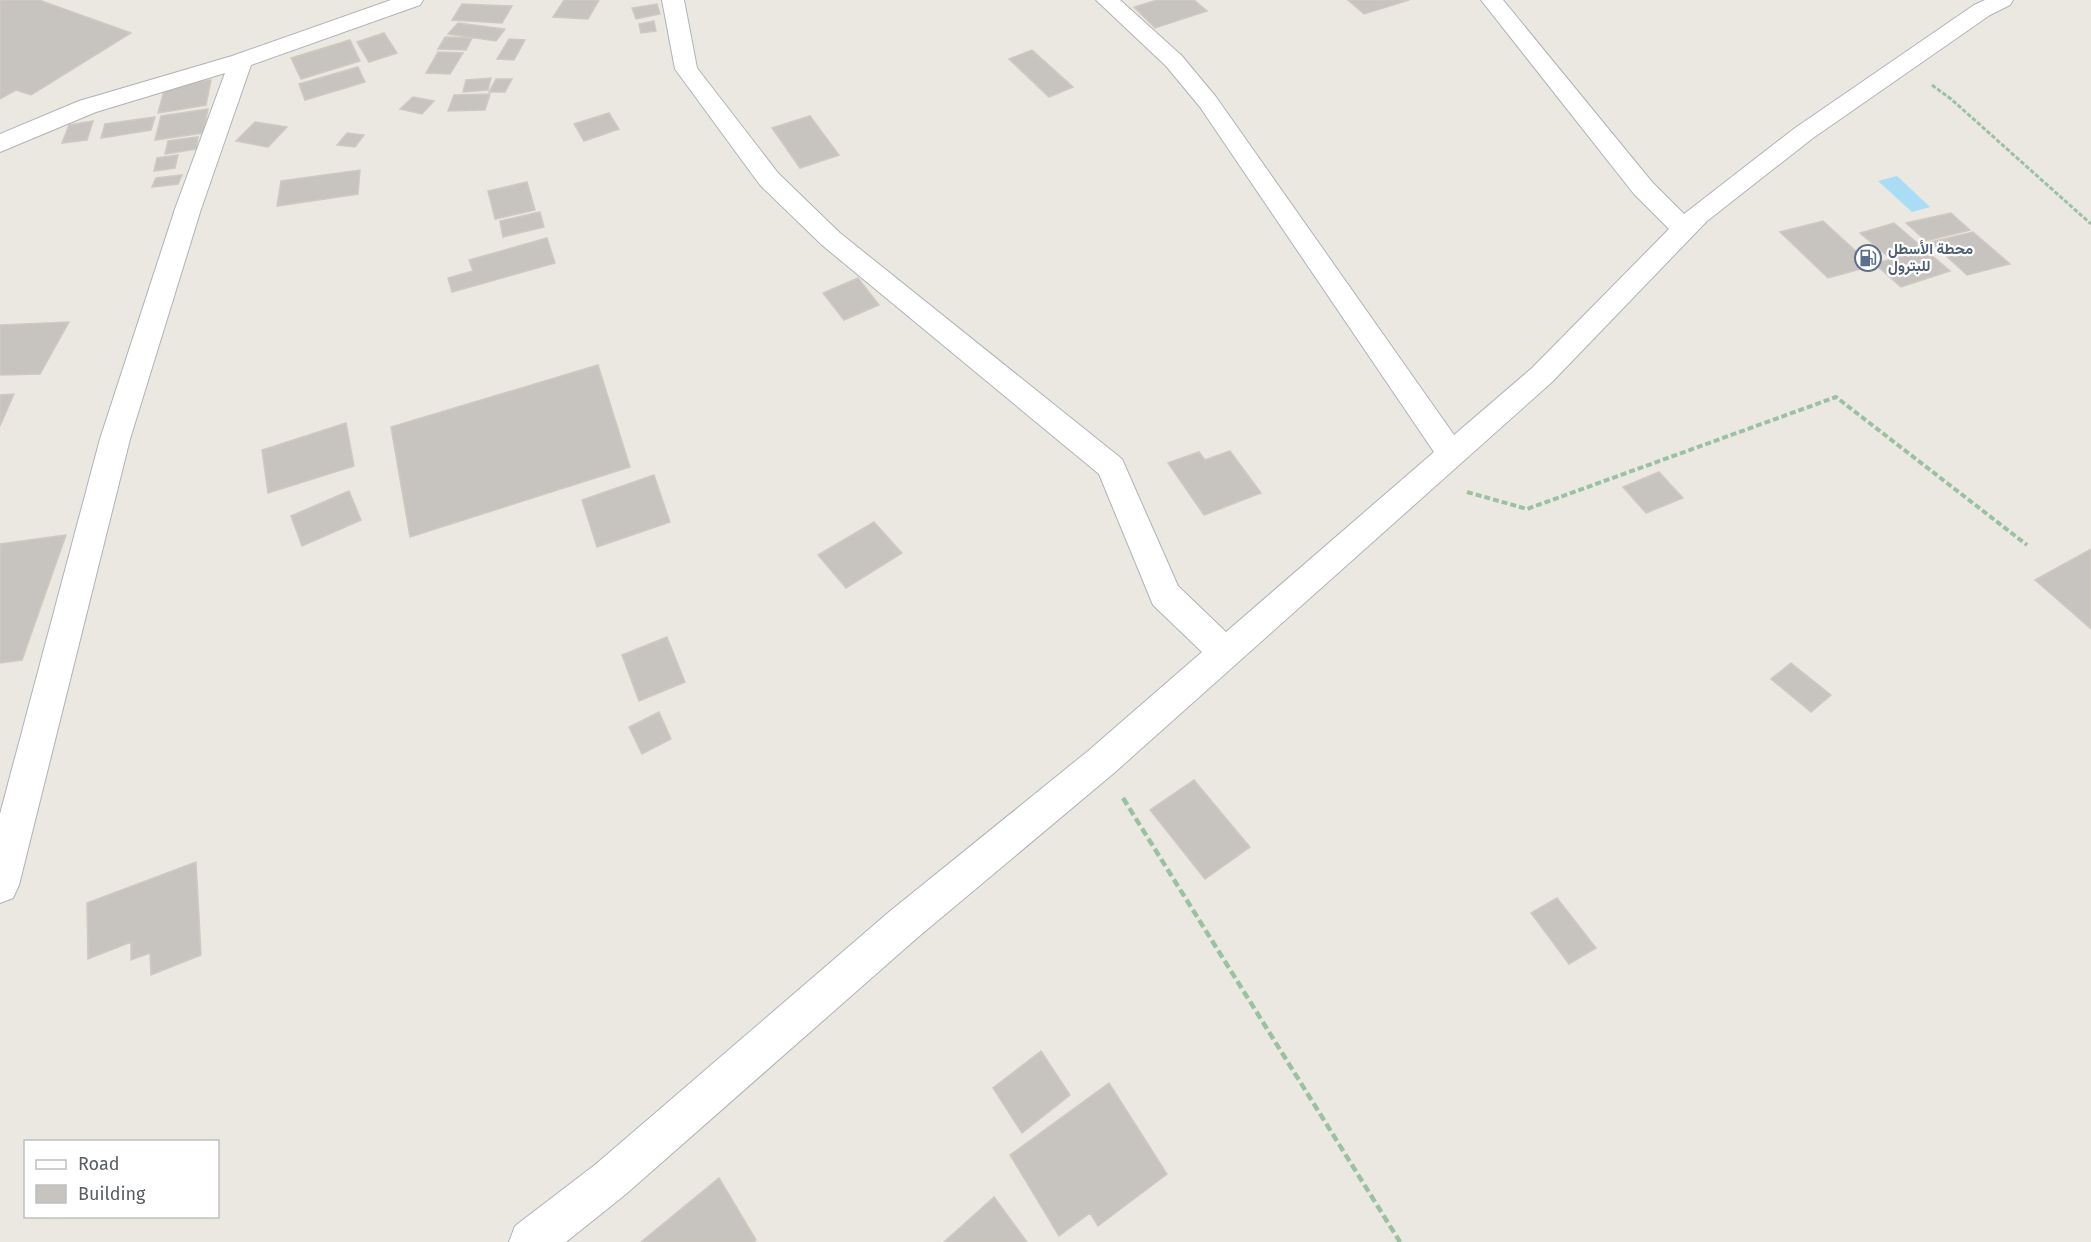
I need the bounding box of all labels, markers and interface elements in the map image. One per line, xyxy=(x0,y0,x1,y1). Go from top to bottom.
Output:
place label: محطة الأسطل للبترول xyxy=(1888,240,1973,275)
fuel station icon: محطة الأسطل للبترول xyxy=(1853,243,1883,273)
legend xyxy=(24,1140,219,1218)
text: Road xyxy=(78,1153,120,1175)
text: Building xyxy=(78,1183,146,1205)

